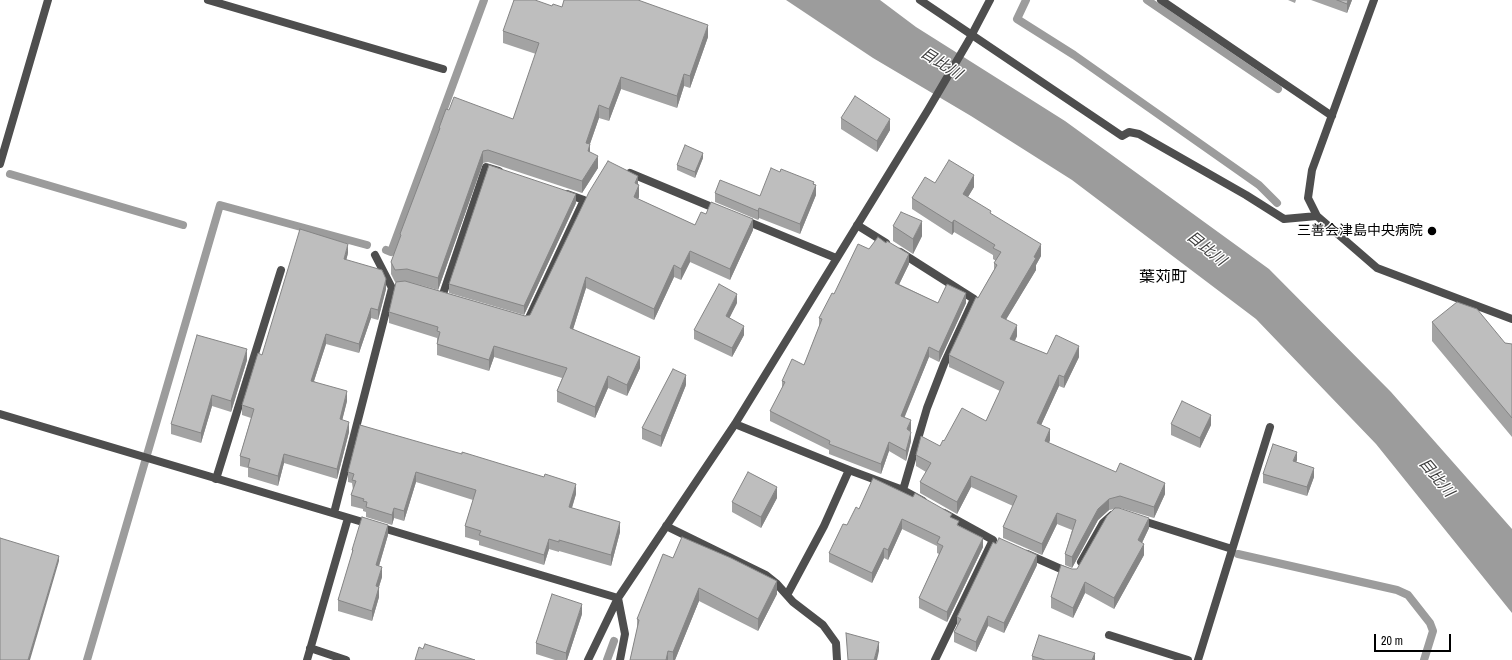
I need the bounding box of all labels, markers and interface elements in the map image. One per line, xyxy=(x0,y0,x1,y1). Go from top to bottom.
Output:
water label: 目比川 xyxy=(917,44,965,84)
place label: 三善会津島中央病院 xyxy=(1297,223,1423,239)
marker: 三善会津島中央病院 xyxy=(1426,225,1438,237)
water label: 目比川 xyxy=(1183,228,1229,270)
district label: 葉苅町 xyxy=(1139,268,1187,288)
water label: 目比川 xyxy=(1415,455,1457,501)
scale bar xyxy=(1376,626,1453,652)
text: 20 m xyxy=(1381,633,1403,649)

